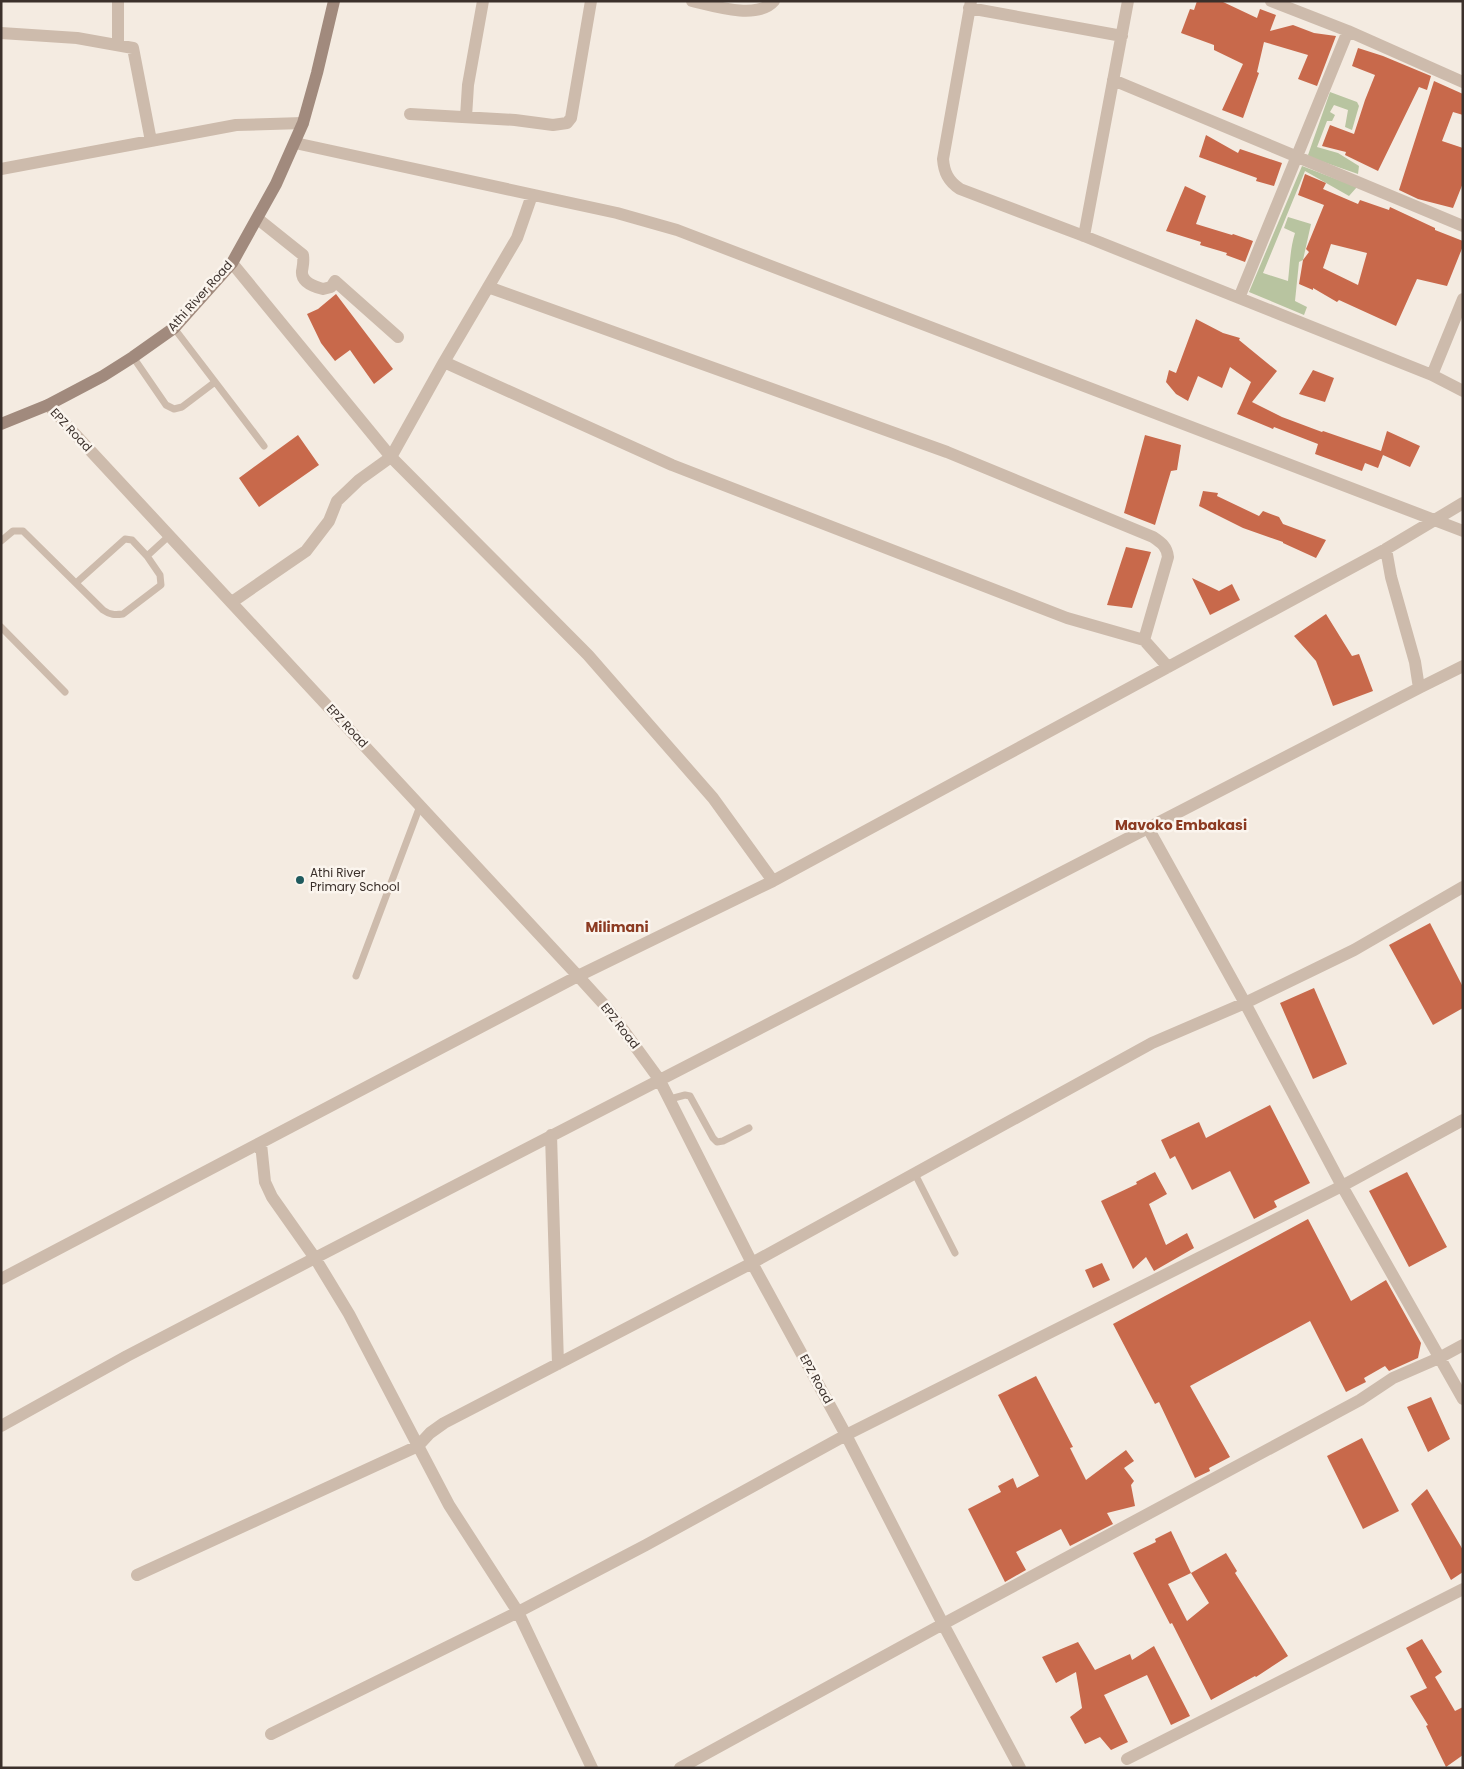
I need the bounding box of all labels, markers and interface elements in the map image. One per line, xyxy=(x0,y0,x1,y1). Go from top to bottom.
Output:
street label: Athi River Road xyxy=(163,257,236,335)
street label: EPZ Road xyxy=(47,404,96,455)
street label: EPZ Road xyxy=(323,700,372,751)
district label: Mavoko Embakasi xyxy=(1115,815,1247,835)
place label: Athi River Primary School xyxy=(310,864,400,895)
marker: Athi River Primary School xyxy=(294,874,306,886)
district label: Milimani xyxy=(585,917,649,937)
street label: EPZ Road xyxy=(597,999,644,1052)
street label: EPZ Road xyxy=(796,1351,837,1407)

